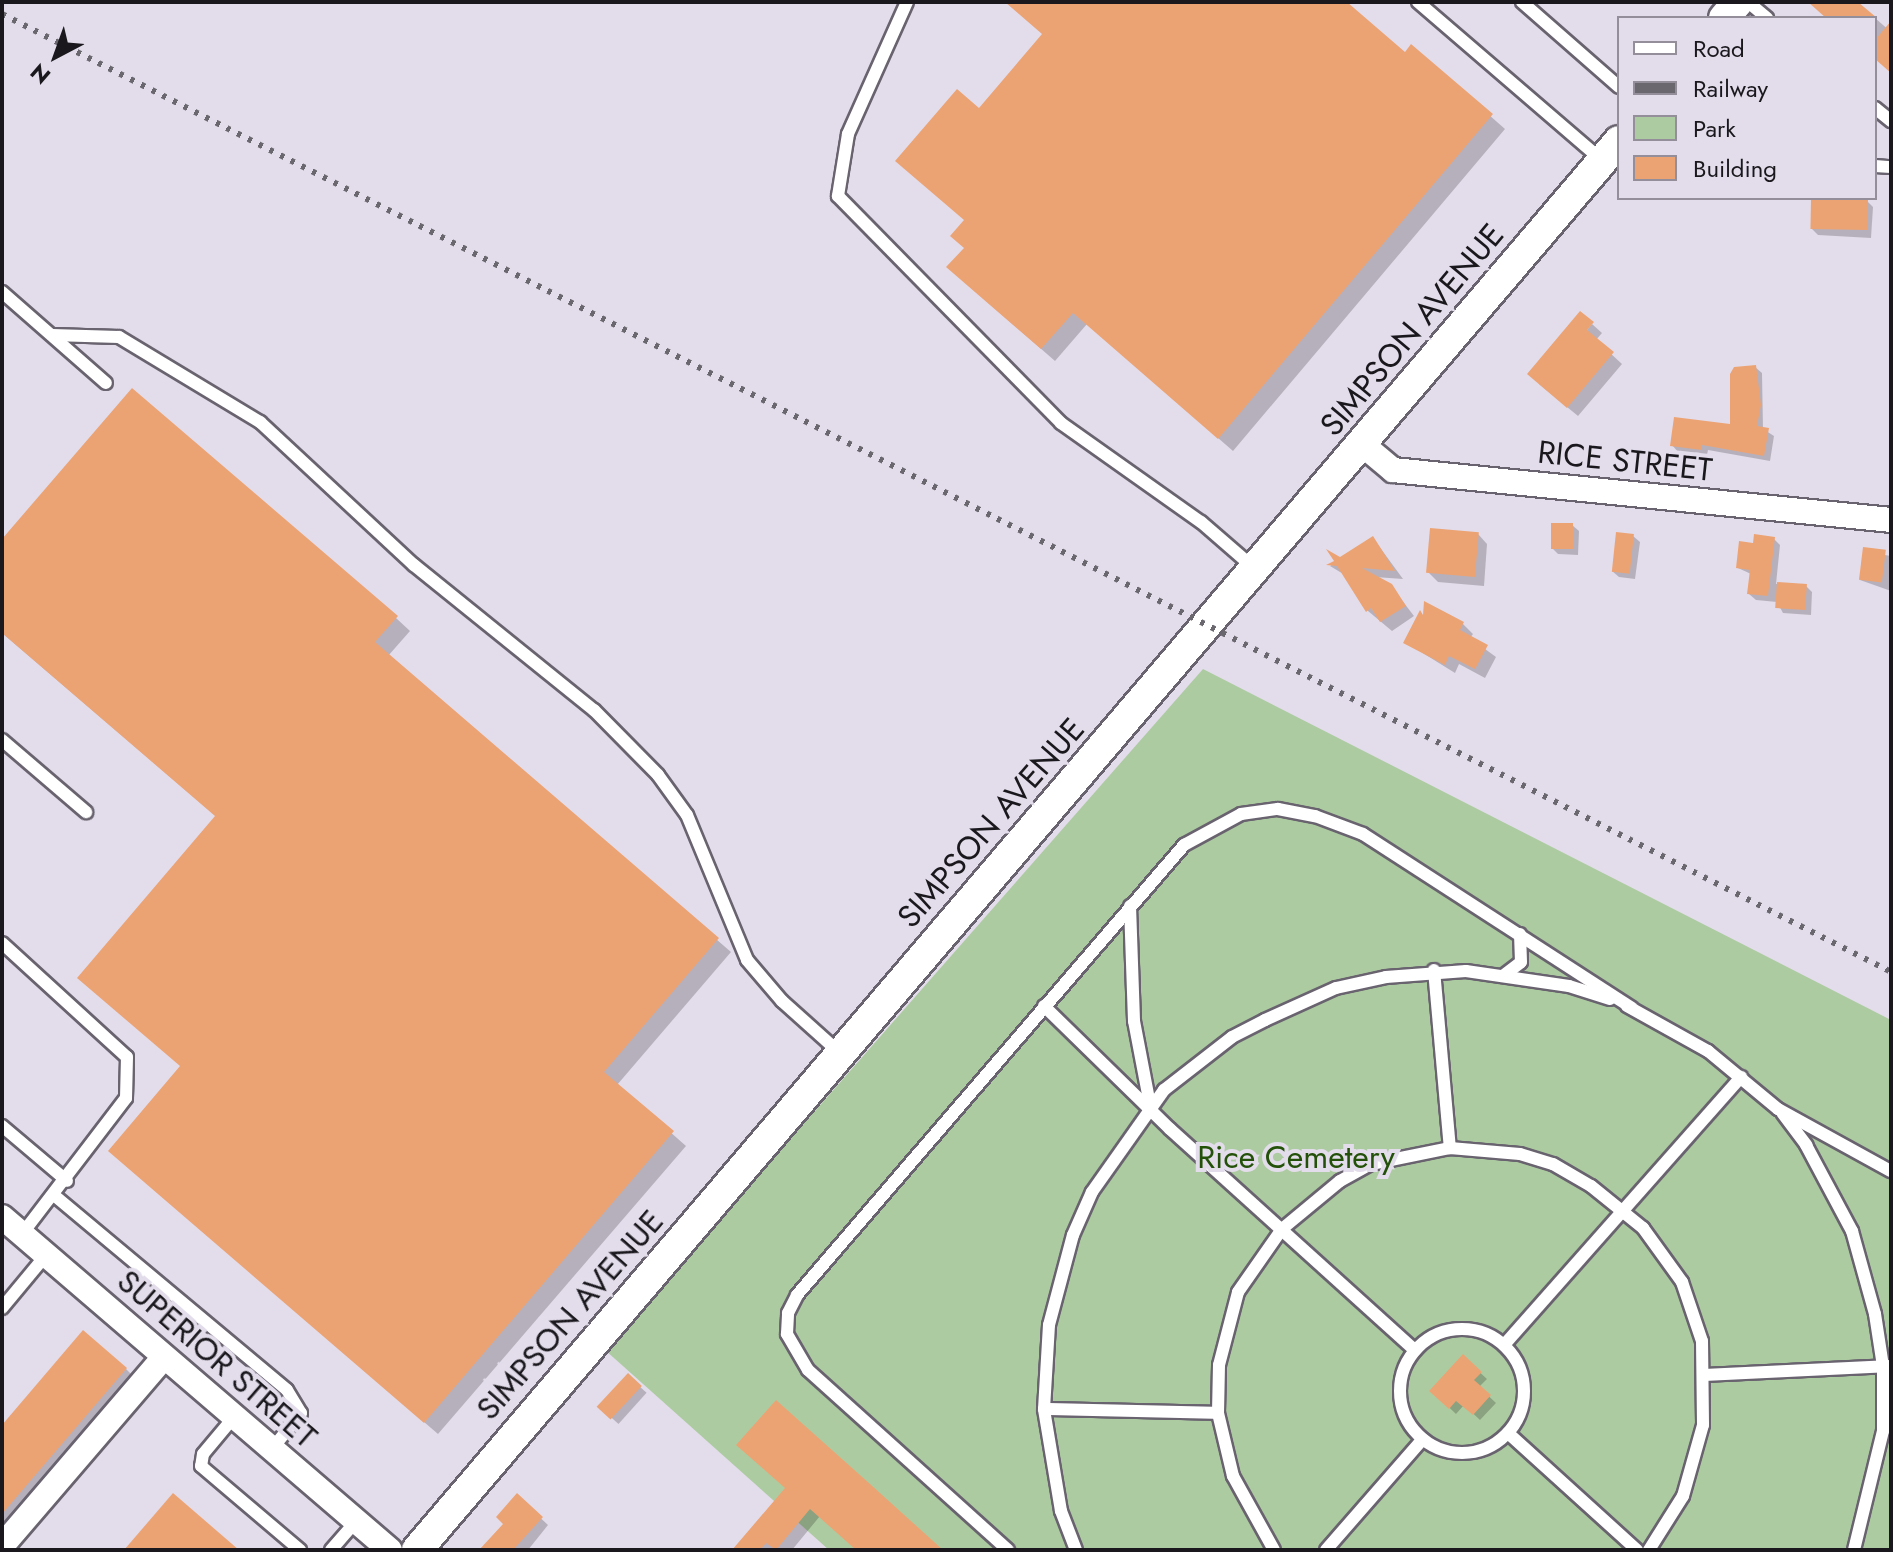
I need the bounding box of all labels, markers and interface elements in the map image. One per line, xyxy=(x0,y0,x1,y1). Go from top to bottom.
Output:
north arrow xyxy=(16,16,96,96)
legend xyxy=(1617,16,1877,200)
text: Road xyxy=(1693,31,1745,66)
text: N xyxy=(23,56,57,92)
text: Railway xyxy=(1693,71,1768,106)
text: Park xyxy=(1693,111,1736,146)
text: Building xyxy=(1693,151,1777,186)
street label: SIMPSON AVENUE xyxy=(1312,216,1512,444)
street label: RICE STREET xyxy=(1536,433,1714,489)
street label: SIMPSON AVENUE xyxy=(890,710,1092,936)
park label: Rice Cemetery xyxy=(1197,1138,1395,1176)
street label: SIMPSON AVENUE xyxy=(469,1202,671,1428)
street label: SUPERIOR STREET xyxy=(109,1262,325,1456)

